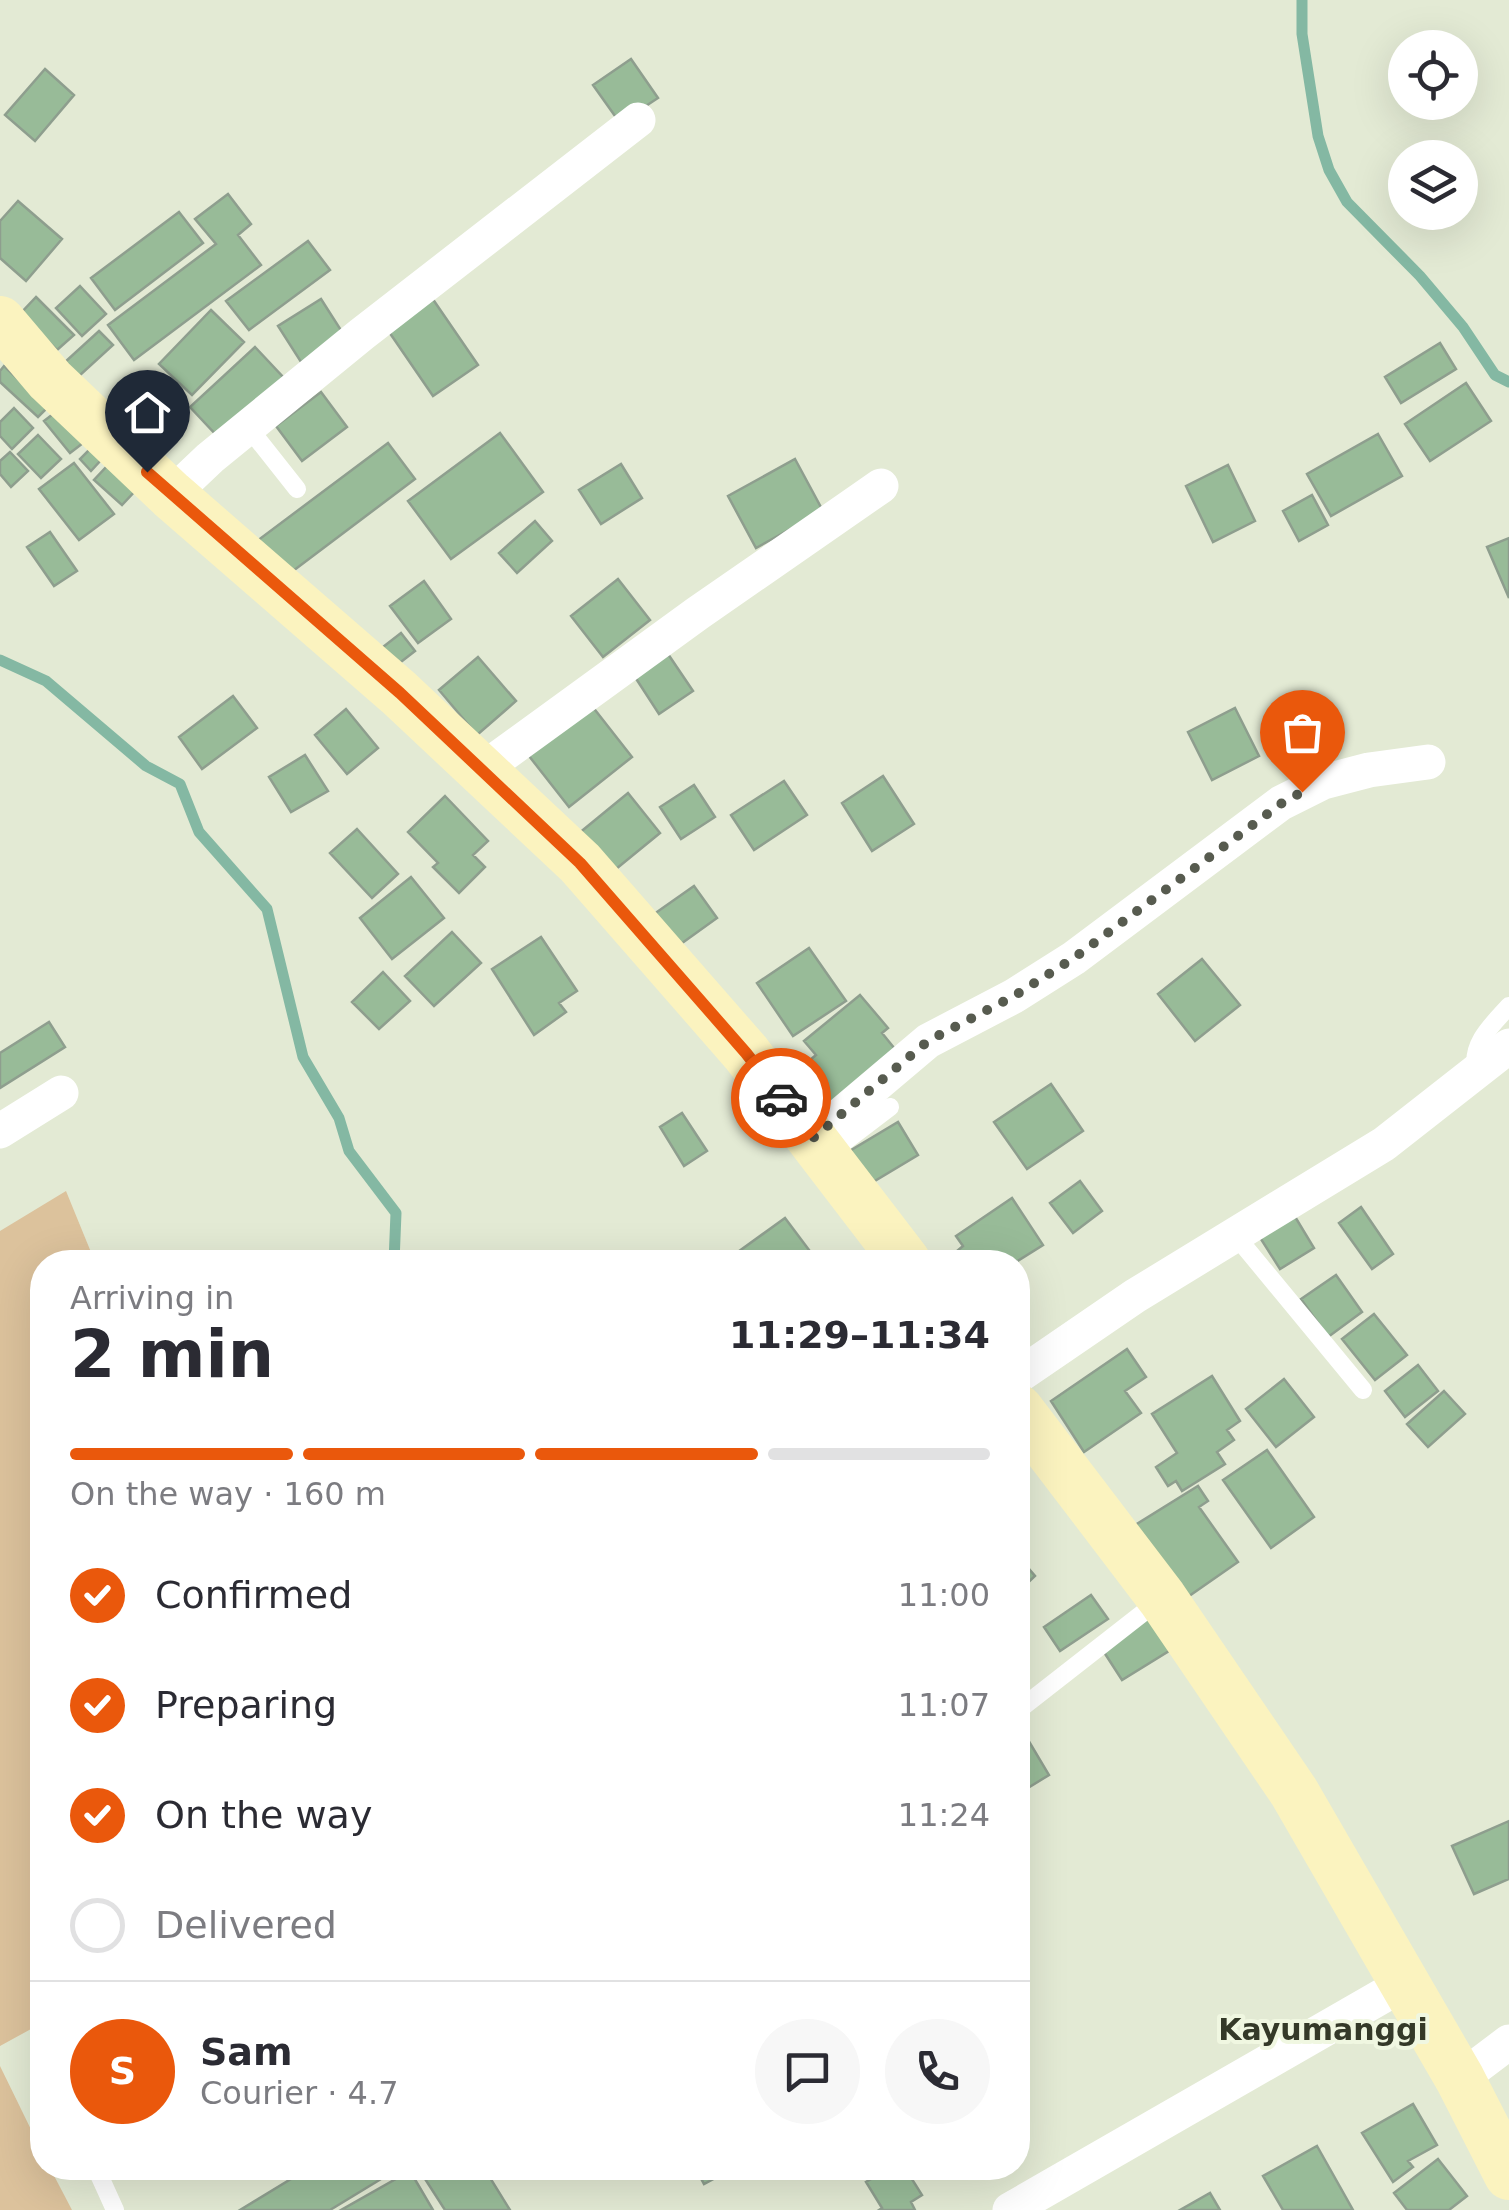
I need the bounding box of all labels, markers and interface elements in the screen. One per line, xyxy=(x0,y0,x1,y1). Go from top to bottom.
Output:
map controls xyxy=(1388,30,1478,230)
button: locate xyxy=(1388,30,1478,120)
button: layers xyxy=(1388,140,1478,230)
pin xyxy=(105,370,190,473)
icon: home xyxy=(120,385,175,440)
pin xyxy=(1260,690,1345,793)
icon: bag xyxy=(1275,705,1330,760)
courier xyxy=(731,1048,831,1148)
icon: car xyxy=(754,1071,809,1126)
text: Arriving in xyxy=(70,1279,234,1317)
text: 11:29–11:34 xyxy=(729,1313,990,1357)
text: 2 min xyxy=(70,1317,274,1392)
text: On the way · 160 m xyxy=(70,1475,386,1513)
icon: check xyxy=(70,1568,125,1623)
text: Confirmed xyxy=(155,1573,352,1617)
text: 11:00 xyxy=(898,1576,990,1614)
icon: check xyxy=(70,1678,125,1733)
text: Preparing xyxy=(155,1683,337,1727)
text: 11:07 xyxy=(898,1686,990,1724)
icon: check xyxy=(70,1788,125,1843)
text: On the way xyxy=(155,1793,372,1837)
text: 11:24 xyxy=(898,1796,990,1834)
text: Delivered xyxy=(155,1903,337,1947)
district label: Kayumanggi xyxy=(1218,2012,1428,2047)
button: chat xyxy=(755,2019,860,2124)
button: phone xyxy=(885,2019,990,2124)
text: Sam xyxy=(200,2030,293,2074)
text: S xyxy=(109,2049,136,2093)
text: Courier · 4.7 xyxy=(200,2074,399,2112)

